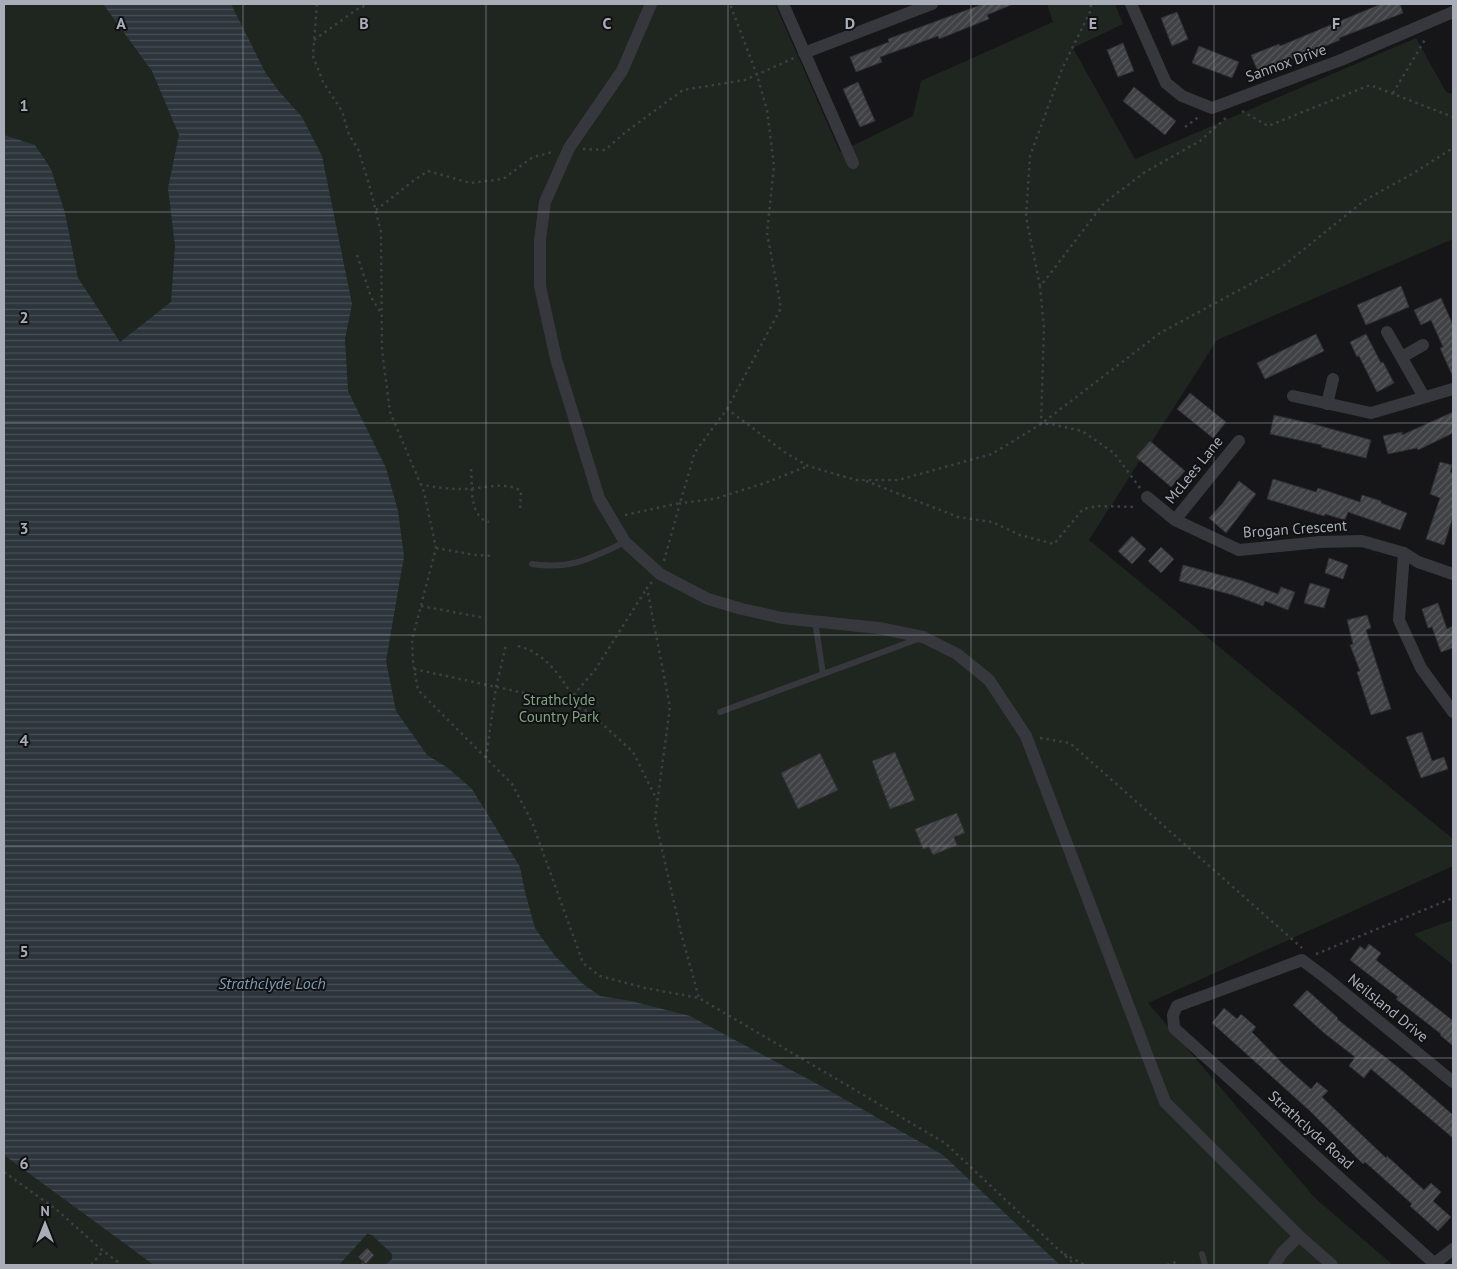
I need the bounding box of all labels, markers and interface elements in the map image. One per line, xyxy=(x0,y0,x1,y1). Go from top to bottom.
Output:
text: A xyxy=(116,13,126,33)
text: B xyxy=(359,13,369,33)
text: C xyxy=(603,13,612,33)
text: D xyxy=(845,13,855,33)
text: E xyxy=(1089,13,1097,33)
text: F xyxy=(1332,13,1340,33)
street label: Sannox Drive xyxy=(1243,39,1329,86)
text: 1 xyxy=(19,95,29,115)
text: 2 xyxy=(19,307,29,327)
street label: McLees Lane xyxy=(1161,432,1227,507)
street label: Brogan Crescent xyxy=(1242,515,1348,542)
text: 3 xyxy=(19,518,29,538)
park label: Strathclyde Country Park xyxy=(519,690,600,726)
text: 4 xyxy=(19,730,29,750)
text: 5 xyxy=(19,941,29,961)
street label: Neilsland Drive xyxy=(1344,969,1432,1046)
water label: Strathclyde Loch xyxy=(218,973,326,993)
street label: Strathclyde Road xyxy=(1265,1086,1358,1173)
text: 6 xyxy=(19,1153,29,1173)
north arrow xyxy=(20,1199,70,1249)
text: N xyxy=(40,1202,50,1220)

